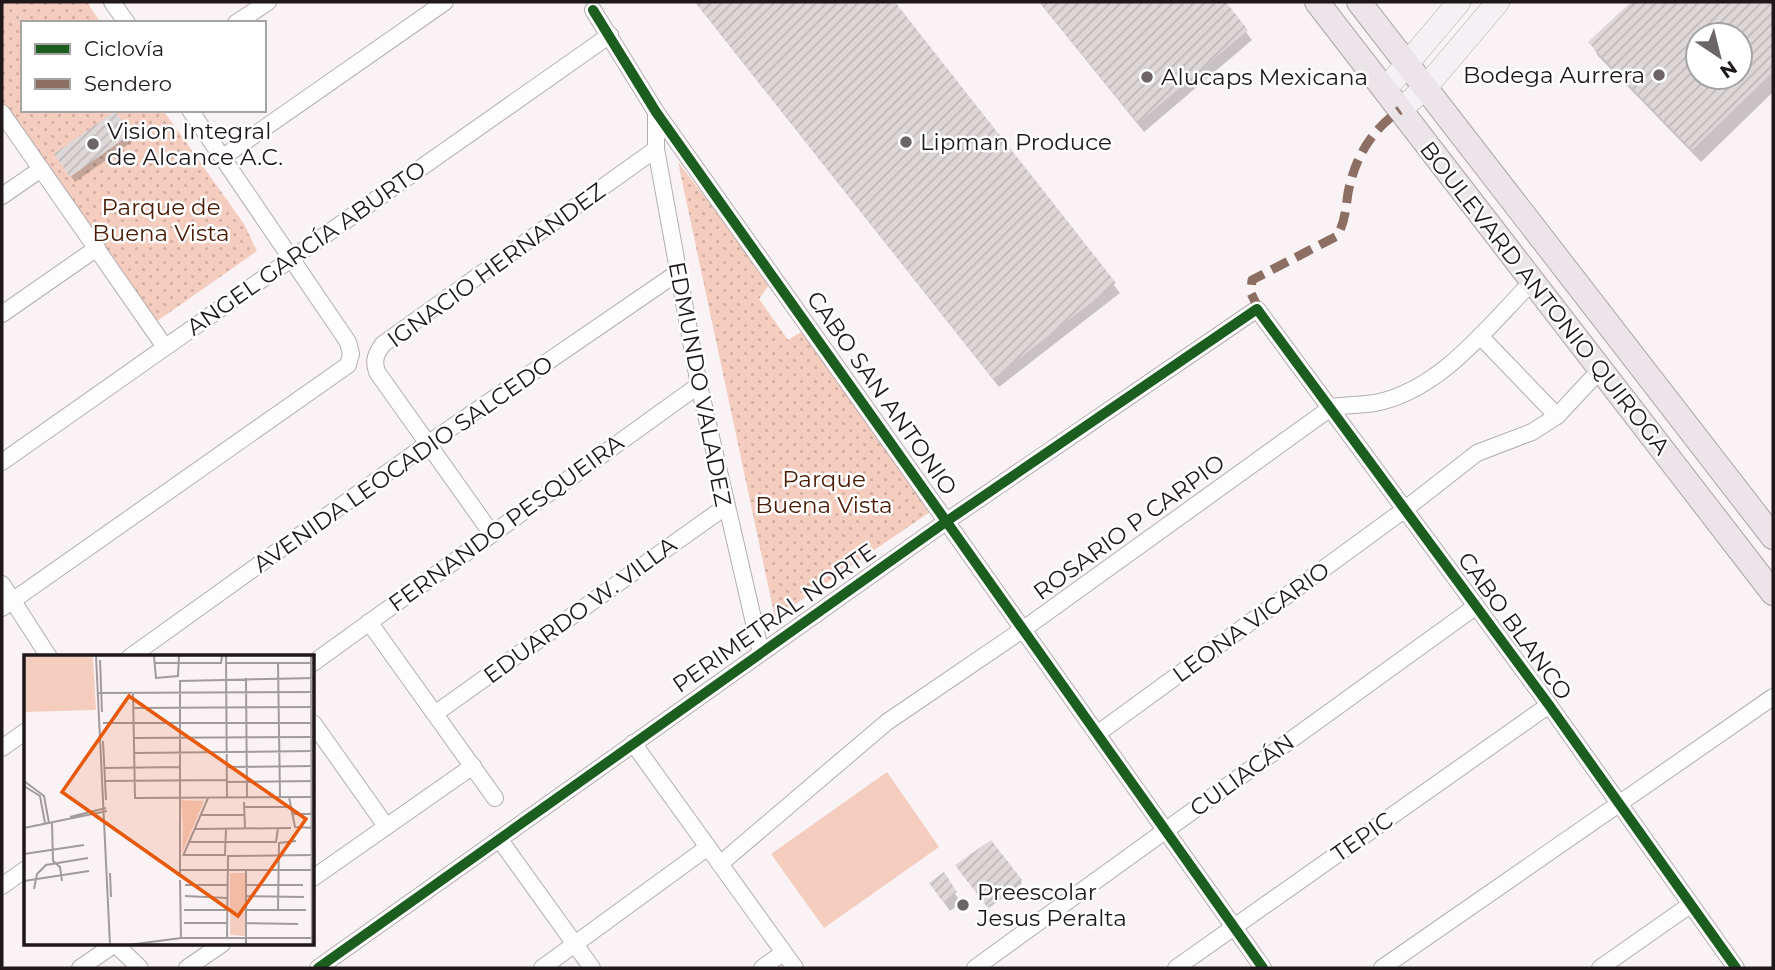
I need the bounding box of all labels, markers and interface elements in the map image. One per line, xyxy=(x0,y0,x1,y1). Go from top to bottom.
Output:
legend xyxy=(21,21,266,112)
north arrow xyxy=(1684,21,1754,91)
text: Ciclovía xyxy=(84,36,164,61)
text: N xyxy=(1716,56,1741,83)
place label: Bodega Aurrera xyxy=(1463,61,1645,89)
place label: Alucaps Mexicana xyxy=(1161,63,1368,91)
marker: Bodega Aurrera xyxy=(1651,67,1667,83)
marker: Alucaps Mexicana xyxy=(1139,69,1155,85)
text: Sendero xyxy=(84,71,172,96)
place label: Vision Integral de Alcance A.C. xyxy=(107,117,283,171)
place label: Lipman Produce xyxy=(920,128,1112,156)
marker: Lipman Produce xyxy=(898,134,914,150)
marker: Vision Integral de Alcance A.C. xyxy=(85,136,101,152)
street label: BOULEVARD ANTONIO QUIROGA xyxy=(1414,136,1676,461)
street label: ANGEL GARCÍA ABURTO xyxy=(181,155,431,341)
street label: IGNACIO HERNANDEZ xyxy=(382,177,610,353)
park label: Parque de Buena Vista xyxy=(92,193,230,247)
street label: EDMUNDO VALADEZ xyxy=(663,259,737,509)
street label: CABO SAN ANTONIO xyxy=(801,286,963,500)
street label: AVENIDA LEOCADIO SALCEDO xyxy=(248,349,558,579)
street label: FERNANDO PESQUEIRA xyxy=(383,428,629,618)
street label: ROSARIO P CARPIO xyxy=(1028,448,1230,606)
park label: Parque Buena Vista xyxy=(755,465,893,519)
street label: EDUARDO W. VILLA xyxy=(478,530,682,689)
street label: PERIMETRAL NORTE xyxy=(667,537,881,699)
street label: CABO BLANCO xyxy=(1452,547,1578,705)
street label: LEONA VICARIO xyxy=(1167,556,1335,688)
inset map xyxy=(24,655,315,946)
street label: CULIACÁN xyxy=(1184,728,1300,822)
street label: TEPIC xyxy=(1326,806,1398,868)
place label: Preescolar Jesus Peralta xyxy=(976,878,1127,932)
marker: Preescolar Jesus Peralta xyxy=(955,897,971,913)

